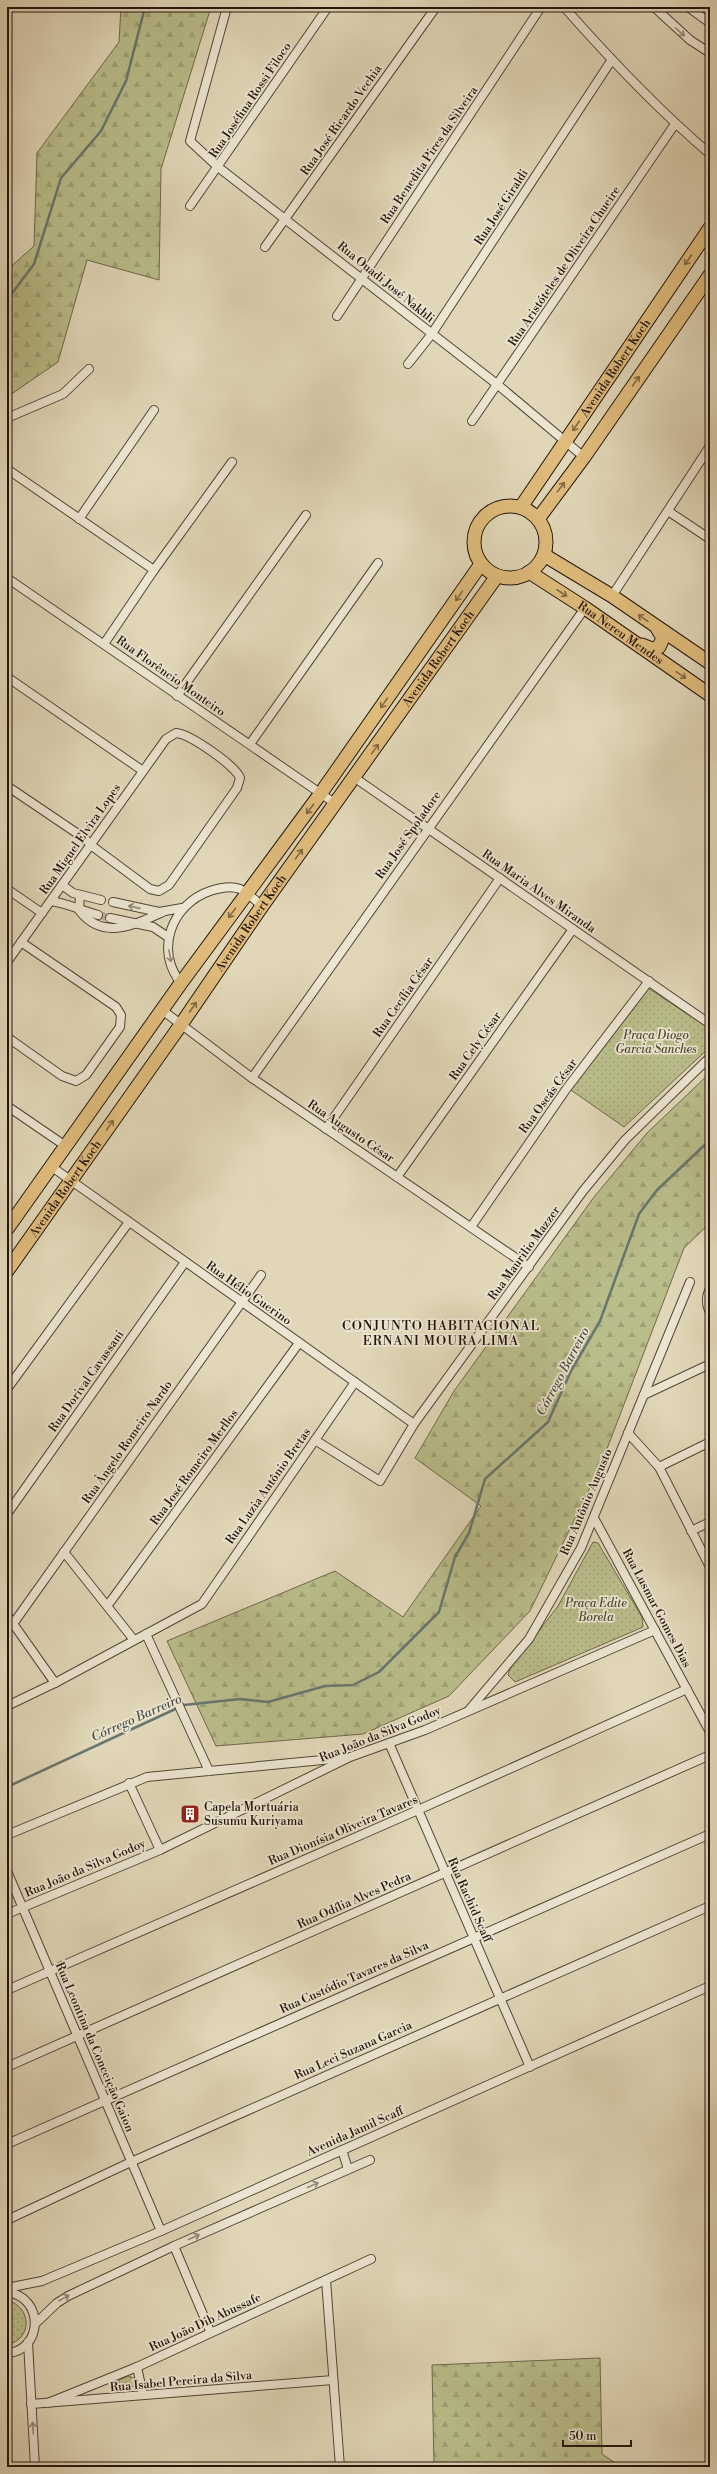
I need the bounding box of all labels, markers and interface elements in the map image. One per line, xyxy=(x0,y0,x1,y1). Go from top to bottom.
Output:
one-way arrow xyxy=(675,27,686,36)
street label: Rua Joséfina Rossi Filoco xyxy=(206,39,295,161)
street label: Rua José Ricardo Vechia xyxy=(298,61,386,178)
street label: Rua Benedita Pires da Silveira xyxy=(378,83,482,227)
street label: Rua José Giraldi xyxy=(471,166,532,248)
street label: Rua Aristóteles de Oliveira Chueire xyxy=(505,183,624,349)
street label: Rua Ouadi José Nakhli xyxy=(334,239,437,326)
one-way arrow xyxy=(684,255,692,266)
street label: Avenida Robert Koch xyxy=(577,317,654,421)
one-way arrow xyxy=(632,376,640,387)
one-way arrow xyxy=(572,421,581,432)
one-way arrow xyxy=(557,482,566,493)
one-way arrow xyxy=(455,590,463,601)
one-way arrow xyxy=(556,590,568,598)
street label: Rua Nereu Mendes xyxy=(575,598,666,668)
street label: Avenida Robert Koch xyxy=(399,608,478,711)
one-way arrow xyxy=(638,614,649,622)
street label: Rua Florêncio Monteiro xyxy=(113,633,228,720)
one-way arrow xyxy=(675,671,686,679)
one-way arrow xyxy=(380,697,388,708)
one-way arrow xyxy=(371,744,379,755)
street label: Rua Miguel Elvira Lopes xyxy=(36,781,124,898)
street label: Rua José Spoladore xyxy=(372,788,444,882)
one-way arrow xyxy=(305,803,314,814)
street label: Rua Maria Alves Miranda xyxy=(479,846,599,937)
one-way arrow xyxy=(295,849,303,860)
street label: Avenida Robert Koch xyxy=(212,872,290,975)
one-way arrow xyxy=(128,903,141,910)
one-way arrow xyxy=(228,907,236,918)
one-way arrow xyxy=(166,949,174,962)
street label: Rua Cecília César xyxy=(370,954,437,1040)
one-way arrow xyxy=(189,1002,197,1013)
street label: Rua Cely César xyxy=(446,1009,505,1084)
park label: Praça Diogo Garcia Sanches xyxy=(615,1028,697,1057)
street label: Rua Oseás César xyxy=(516,1056,581,1137)
street label: Rua Augusto César xyxy=(305,1097,397,1166)
one-way arrow xyxy=(106,1120,114,1131)
street label: Avenida Robert Koch xyxy=(26,1138,105,1241)
street label: Rua Maurilio Mazzer xyxy=(485,1203,564,1303)
street label: Rua Hélio Guerino xyxy=(203,1258,295,1329)
district label: CONJUNTO HABITACIONAL ERNANI MOURA LIMA xyxy=(342,1318,540,1349)
water label: Córrego Barreiro xyxy=(533,1324,593,1418)
street label: Rua Dorival Cavassani xyxy=(46,1327,127,1435)
street label: Rua Ângelo Romeiro Nardo xyxy=(77,1376,176,1507)
street label: Rua José Romeiro Merllos xyxy=(147,1406,242,1528)
street label: Rua Luzia Antônio Bretas xyxy=(223,1425,314,1547)
street label: Rua Antônio Augusto xyxy=(557,1446,616,1558)
street label: Rua Lusmar Gomes Dias xyxy=(619,1546,694,1670)
park label: Praça Edite Borela xyxy=(564,1596,627,1625)
water label: Córrego Barreiro xyxy=(89,1691,184,1745)
street label: Rua João da Silva Godoy xyxy=(317,1703,443,1766)
street label: Rua Dionísia Oliveira Tavares xyxy=(266,1792,420,1869)
place label: Capela Mortuária Susumu Kuriyama xyxy=(204,1800,304,1829)
building icon: Capela Mortuária Susumu Kuriyama xyxy=(179,1803,201,1825)
street label: Rua João da Silva Godoy xyxy=(22,1836,148,1901)
street label: Rua Rachid Scaff xyxy=(444,1855,496,1946)
street label: Rua Odília Alves Pedra xyxy=(295,1868,414,1932)
street label: Rua Custódio Tavares da Silva xyxy=(277,1937,432,2017)
street label: Rua Leontina da Conceição Gaion xyxy=(52,1960,137,2134)
street label: Rua Leci Suzana Garcia xyxy=(292,2017,415,2083)
street label: Avenida Jamil Scaff xyxy=(304,2103,407,2160)
one-way arrow xyxy=(307,2180,319,2188)
one-way arrow xyxy=(188,2233,200,2240)
street label: Rua João Dib Abussafe xyxy=(147,2290,264,2355)
one-way arrow xyxy=(58,2294,70,2302)
street label: Rua Isabel Pereira da Silva xyxy=(109,2368,254,2395)
one-way arrow xyxy=(29,2422,36,2435)
scale bar xyxy=(563,2422,631,2448)
text: 50 m xyxy=(569,2429,597,2444)

